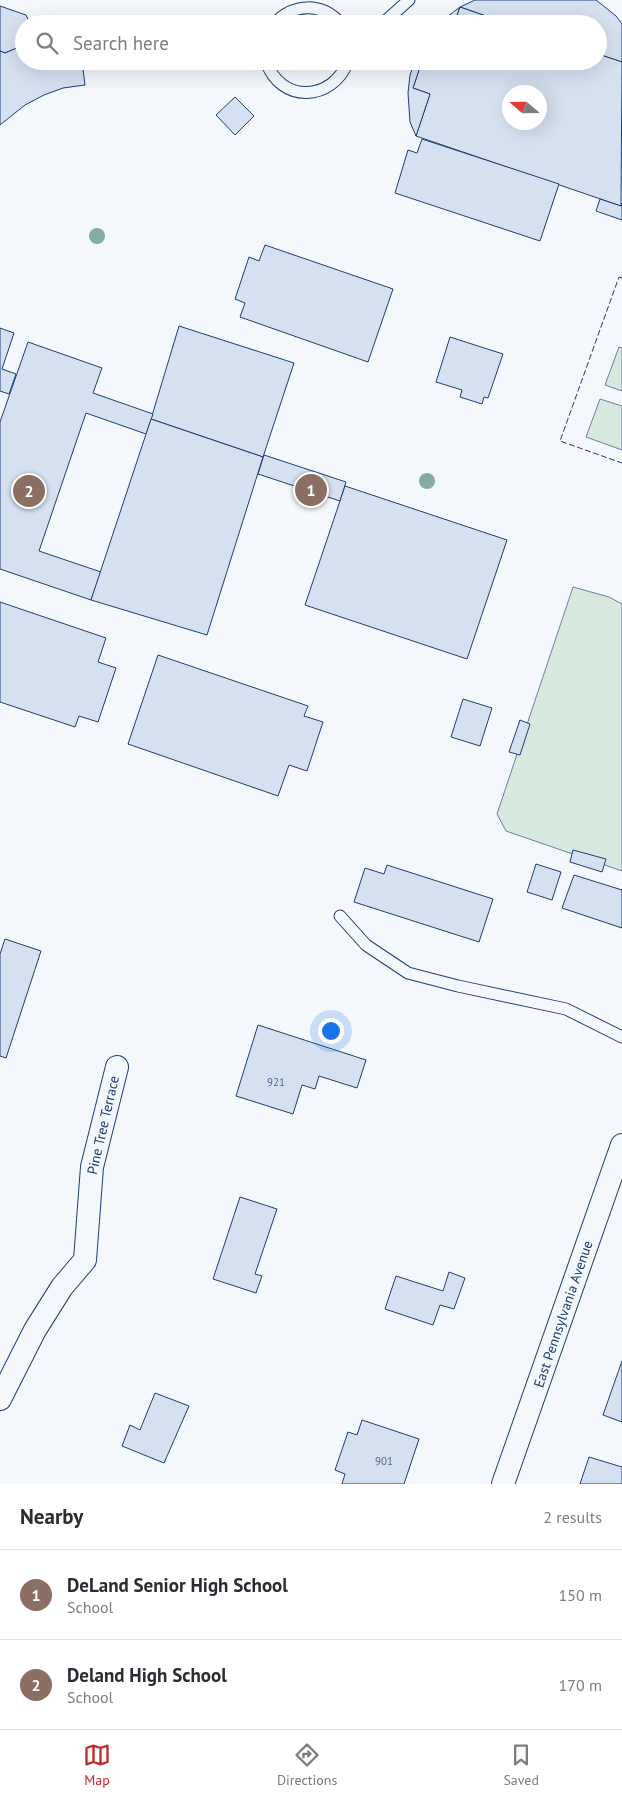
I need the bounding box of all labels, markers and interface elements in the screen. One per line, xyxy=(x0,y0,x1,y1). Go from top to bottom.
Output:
search box xyxy=(15,15,607,70)
icon: search xyxy=(33,29,61,57)
text: Search here xyxy=(73,31,169,55)
north arrow xyxy=(502,85,547,130)
pin: 1 xyxy=(295,471,327,509)
pin: 2 xyxy=(13,472,45,510)
your location xyxy=(318,1018,344,1044)
street label: Pine Tree Terrace xyxy=(83,1074,123,1176)
house number: 921 xyxy=(267,1075,285,1089)
street label: East Pennsylvania Avenue xyxy=(529,1238,597,1390)
house number: 901 xyxy=(375,1454,393,1468)
text: Nearby xyxy=(20,1503,83,1530)
text: 2 results xyxy=(543,1507,602,1527)
text: DeLand Senior High School xyxy=(67,1573,288,1597)
text: 1 xyxy=(31,1585,41,1605)
text: 150 m xyxy=(559,1585,602,1605)
text: School xyxy=(67,1597,113,1617)
text: Deland High School xyxy=(67,1663,227,1687)
text: 2 xyxy=(31,1675,41,1695)
text: 170 m xyxy=(559,1675,602,1695)
text: School xyxy=(67,1687,113,1707)
tab: Map xyxy=(83,1741,111,1789)
tab: Directions xyxy=(277,1741,337,1789)
tab: Saved xyxy=(503,1741,539,1789)

